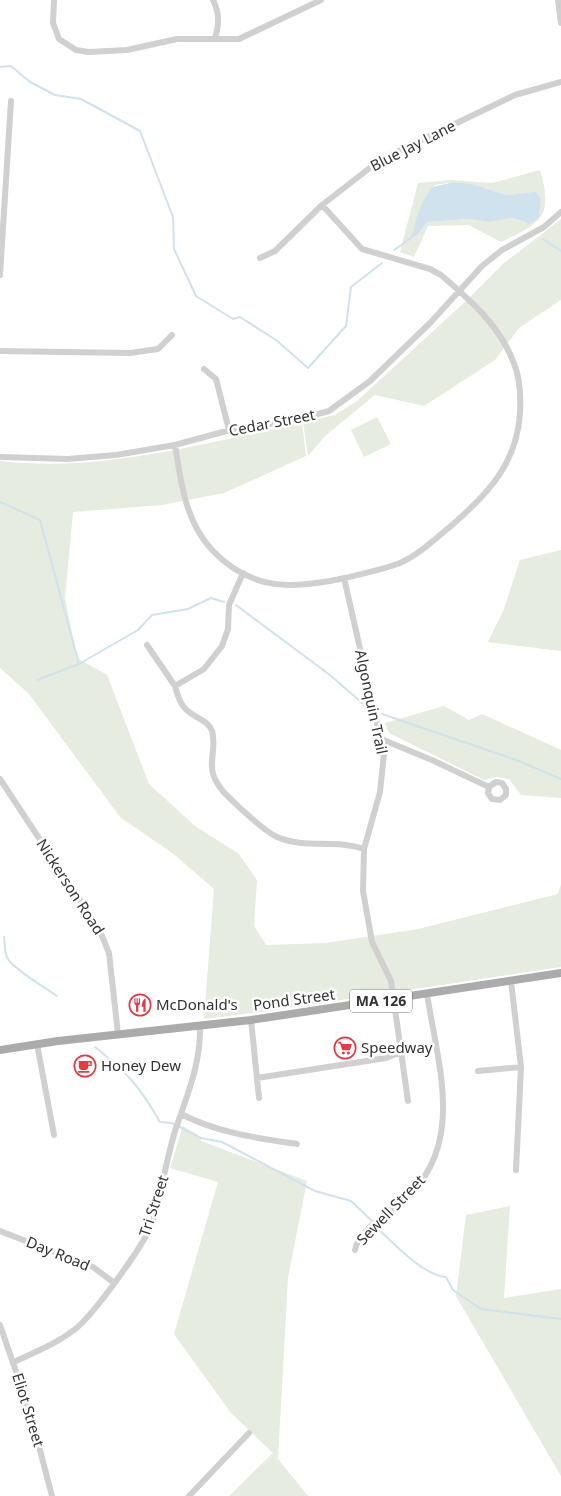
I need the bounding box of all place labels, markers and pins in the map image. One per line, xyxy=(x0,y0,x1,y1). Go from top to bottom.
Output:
restaurant icon: McDonald's xyxy=(128,993,152,1017)
place label: McDonald's xyxy=(156,994,238,1014)
supermarket icon: Speedway xyxy=(333,1036,357,1060)
place label: Speedway xyxy=(361,1037,433,1057)
cafe icon: Honey Dew xyxy=(73,1054,97,1078)
place label: Honey Dew xyxy=(101,1055,181,1075)

